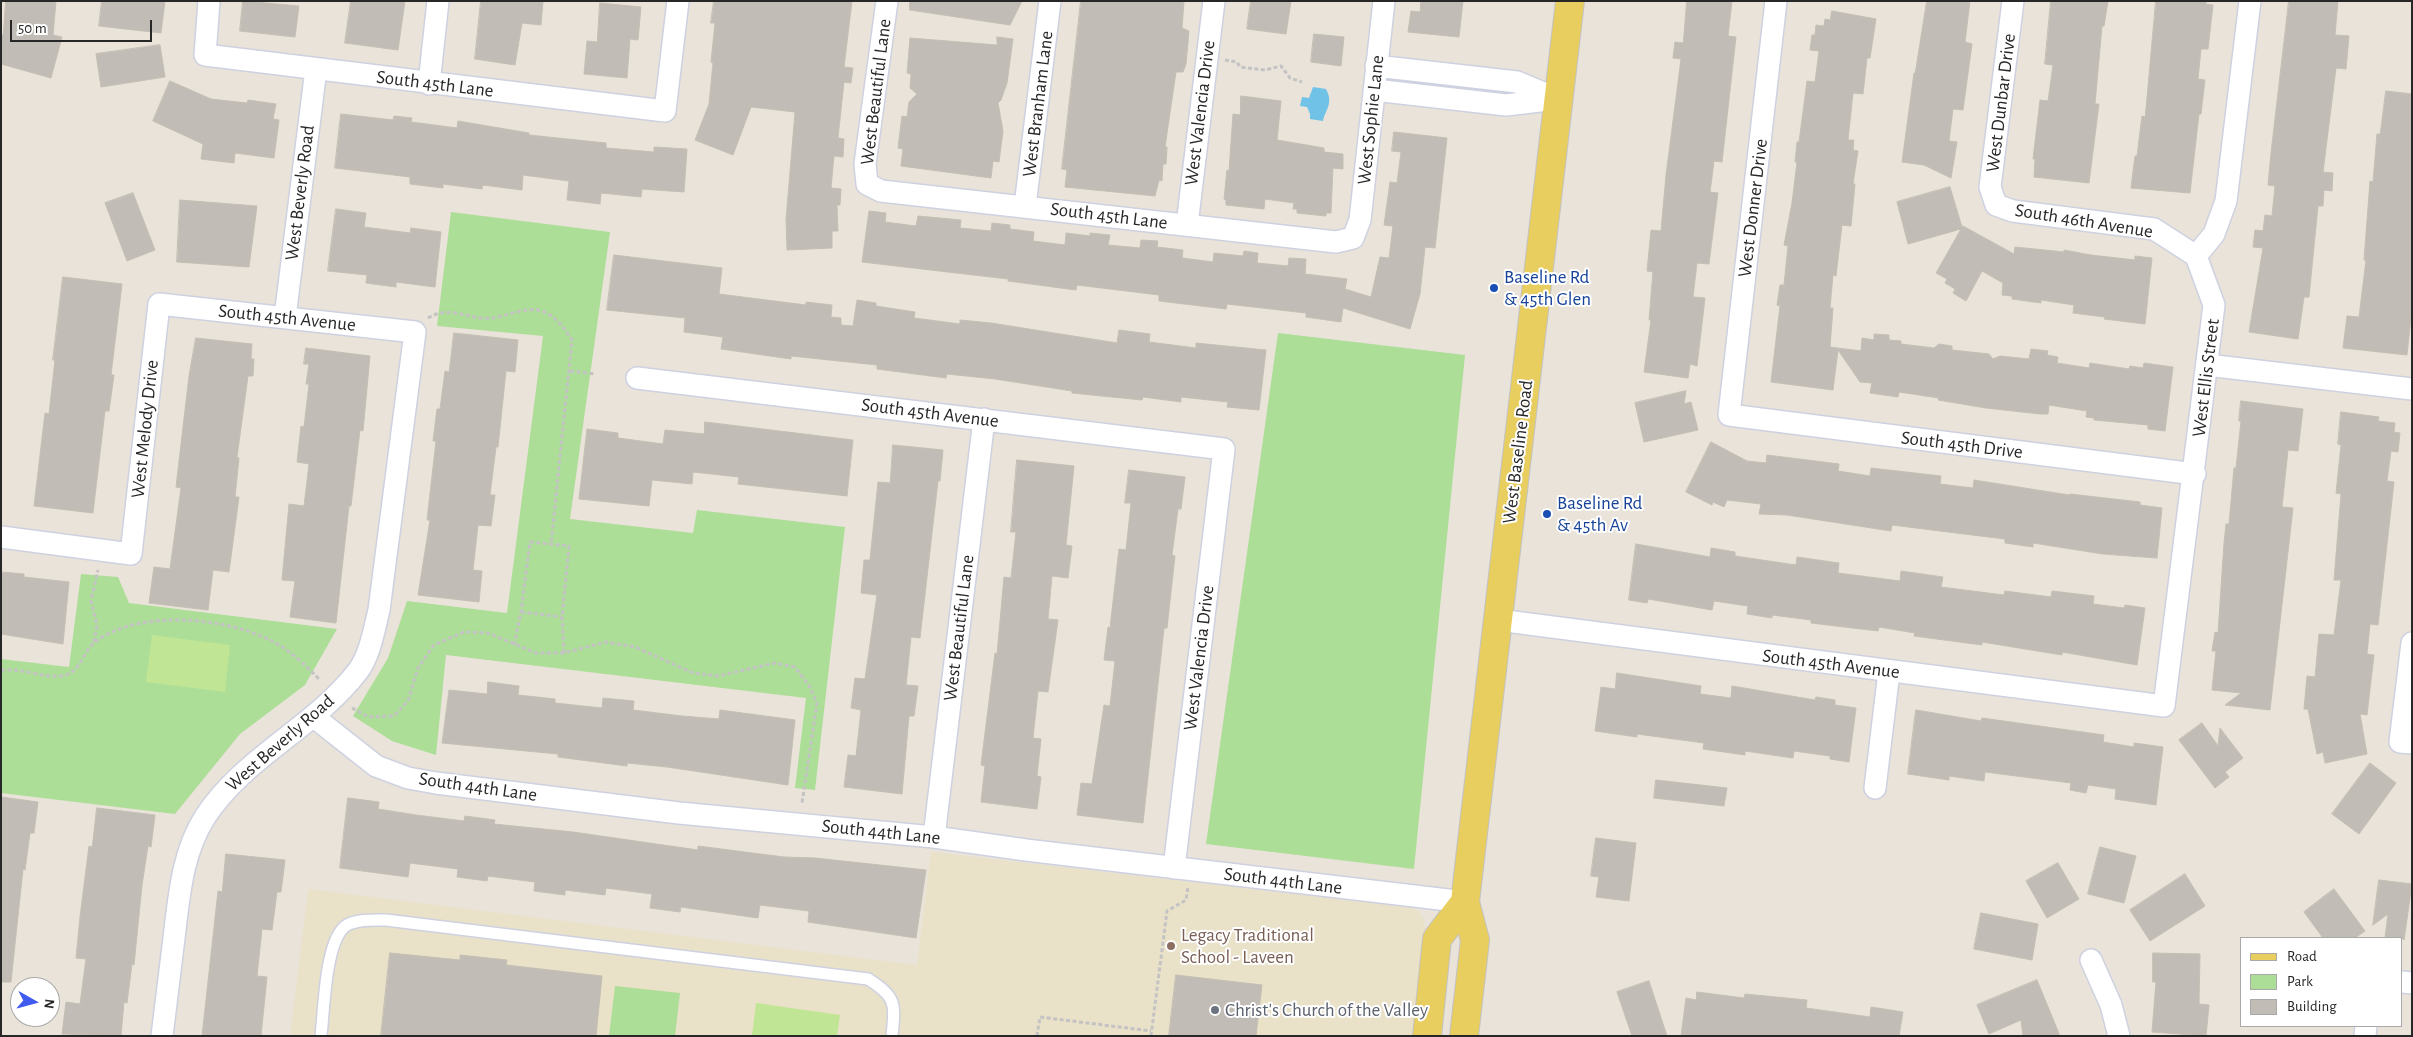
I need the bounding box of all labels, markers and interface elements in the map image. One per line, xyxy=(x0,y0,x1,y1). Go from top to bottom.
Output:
scale bar xyxy=(12,10,155,42)
street label: West Beautiful Lane xyxy=(856,17,896,167)
text: 50 m xyxy=(18,21,47,36)
street label: West Branham Lane xyxy=(1018,29,1058,179)
street label: West Dunbar Drive xyxy=(1981,32,2021,174)
street label: West Valencia Drive xyxy=(1180,39,1220,187)
street label: West Sophie Lane xyxy=(1353,54,1389,186)
street label: South 45th Lane xyxy=(375,66,495,102)
street label: West Beverly Road xyxy=(280,124,320,262)
street label: West Donner Drive xyxy=(1733,137,1773,279)
street label: South 45th Lane xyxy=(1049,198,1169,234)
street label: South 46th Avenue xyxy=(2013,199,2155,243)
place label: Baseline Rd & 45th Glen xyxy=(1504,266,1591,310)
marker: Baseline Rd & 45th Glen xyxy=(1488,282,1500,294)
street label: South 45th Avenue xyxy=(217,299,357,337)
street label: West Ellis Street xyxy=(2187,317,2225,439)
street label: West Melody Drive xyxy=(126,359,164,499)
street label: West Baseline Road xyxy=(1498,379,1538,525)
street label: South 45th Avenue xyxy=(860,393,1000,433)
street label: South 45th Drive xyxy=(1900,426,2024,464)
place label: Baseline Rd & 45th Av xyxy=(1557,492,1642,536)
marker: Baseline Rd & 45th Av xyxy=(1541,508,1553,520)
street label: West Beautiful Lane xyxy=(939,553,979,703)
street label: West Valencia Drive xyxy=(1179,584,1219,732)
street label: South 45th Avenue xyxy=(1761,644,1901,684)
street label: West Beverly Road xyxy=(221,690,339,796)
street label: South 44th Lane xyxy=(417,767,539,807)
street label: South 44th Lane xyxy=(821,814,941,850)
street label: South 44th Lane xyxy=(1223,862,1343,900)
place label: Legacy Traditional School - Laveen xyxy=(1181,924,1314,968)
legend xyxy=(2240,937,2403,1027)
marker: Legacy Traditional School - Laveen xyxy=(1165,940,1177,952)
text: Road xyxy=(2287,949,2317,964)
text: Park xyxy=(2287,974,2313,989)
north arrow xyxy=(10,977,60,1027)
text: N xyxy=(41,998,56,1009)
place label: Christ's Church of the Valley xyxy=(1225,999,1428,1021)
text: Building xyxy=(2287,999,2337,1014)
marker: Christ's Church of the Valley xyxy=(1209,1004,1221,1016)

